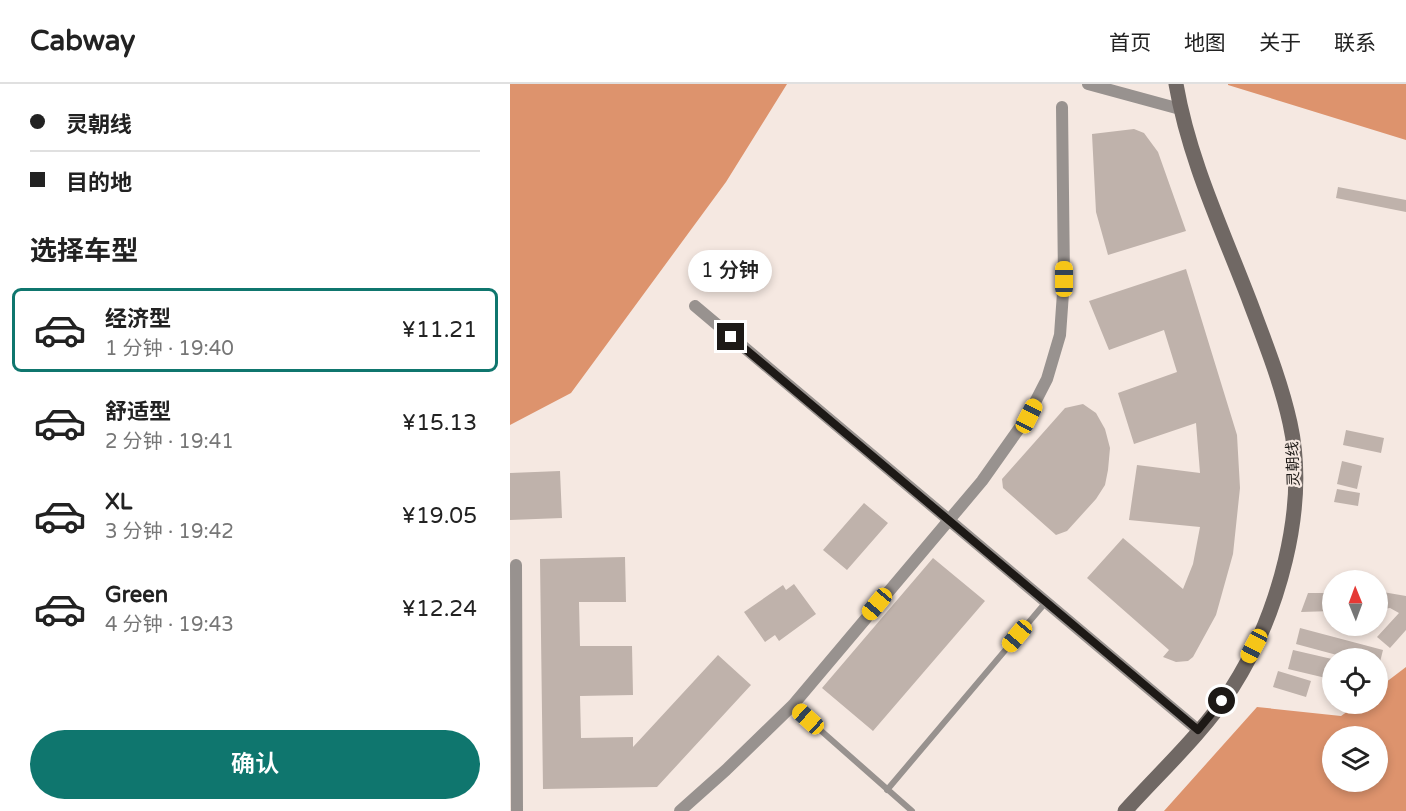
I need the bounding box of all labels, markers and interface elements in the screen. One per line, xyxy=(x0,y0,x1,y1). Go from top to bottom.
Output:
text: Cabway xyxy=(30,24,135,58)
text: 首页 xyxy=(1109,31,1151,56)
text: 地图 xyxy=(1184,31,1226,56)
text: 关于 xyxy=(1259,31,1301,56)
text: 联系 xyxy=(1334,31,1376,56)
text: 灵朝线 xyxy=(66,112,132,138)
text: 目的地 xyxy=(66,170,132,196)
text: 选择车型 xyxy=(30,235,138,268)
callout: 1 分钟 xyxy=(689,250,773,292)
text: 1 分钟 xyxy=(701,259,759,283)
car xyxy=(1055,261,1073,297)
icon: car xyxy=(33,303,87,357)
text: 经济型 xyxy=(105,306,171,332)
text: ¥11.21 xyxy=(402,317,477,343)
route end xyxy=(717,323,744,350)
text: 1 分钟 · 19:40 xyxy=(105,337,234,361)
icon: car xyxy=(33,396,87,450)
car xyxy=(1013,396,1045,436)
text: 舒适型 xyxy=(105,399,171,425)
text: ¥15.13 xyxy=(402,410,477,436)
text: 2 分钟 · 19:41 xyxy=(105,430,234,454)
street label: 灵朝线 xyxy=(1283,441,1303,487)
icon: car xyxy=(33,489,87,543)
text: XL xyxy=(105,489,132,515)
text: ¥19.05 xyxy=(402,503,477,529)
text: 3 分钟 · 19:42 xyxy=(105,520,234,544)
north arrow xyxy=(1322,570,1388,636)
map controls xyxy=(1322,570,1388,792)
icon: car xyxy=(33,582,87,636)
text: Green xyxy=(105,582,168,608)
car xyxy=(859,584,895,624)
text: ¥12.24 xyxy=(402,596,477,622)
text: 4 分钟 · 19:43 xyxy=(105,613,234,637)
car xyxy=(999,616,1035,656)
car xyxy=(1238,626,1270,666)
button: locate xyxy=(1322,648,1388,714)
route start xyxy=(1208,687,1235,714)
car xyxy=(789,700,827,738)
button: layers xyxy=(1322,726,1388,792)
button: 确认 xyxy=(30,730,480,799)

